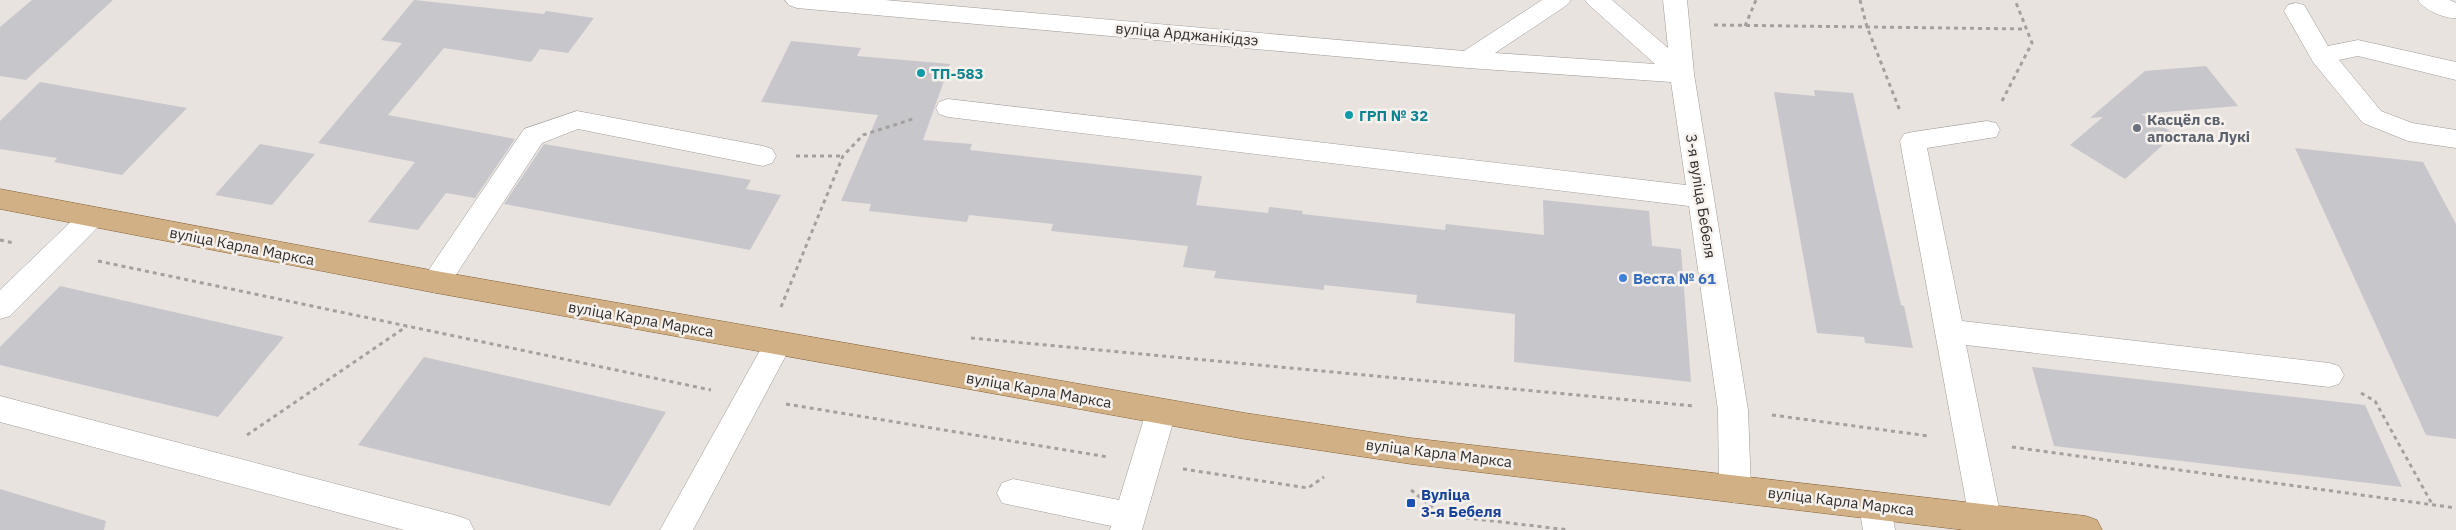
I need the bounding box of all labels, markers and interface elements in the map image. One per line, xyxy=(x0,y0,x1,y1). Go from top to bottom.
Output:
street label: вуліца Арджанікідзэ xyxy=(1115,18,1259,50)
place label: ТП-583 xyxy=(931,64,983,83)
marker: ТП-583 xyxy=(915,67,927,79)
place label: ГРП № 32 xyxy=(1359,106,1428,125)
marker: ГРП № 32 xyxy=(1343,109,1355,121)
place label: Касцёл св. апостала Лукі xyxy=(2147,110,2250,146)
marker: Касцёл св. апостала Лукі xyxy=(2131,122,2143,134)
street label: 3-я вуліца Бебеля xyxy=(1682,132,1720,260)
street label: вуліца Карла Маркса xyxy=(168,223,316,269)
place label: Веста № 61 xyxy=(1633,269,1716,288)
marker: Веста № 61 xyxy=(1617,272,1629,284)
street label: вуліца Карла Маркса xyxy=(567,297,715,341)
street label: вуліца Карла Маркса xyxy=(965,368,1113,412)
street label: вуліца Карла Маркса xyxy=(1365,435,1513,471)
street label: вуліца Карла Маркса xyxy=(1767,483,1915,519)
place label: Вуліца 3-я Бебеля xyxy=(1421,485,1502,521)
marker: Вуліца 3-я Бебеля xyxy=(1405,497,1417,509)

